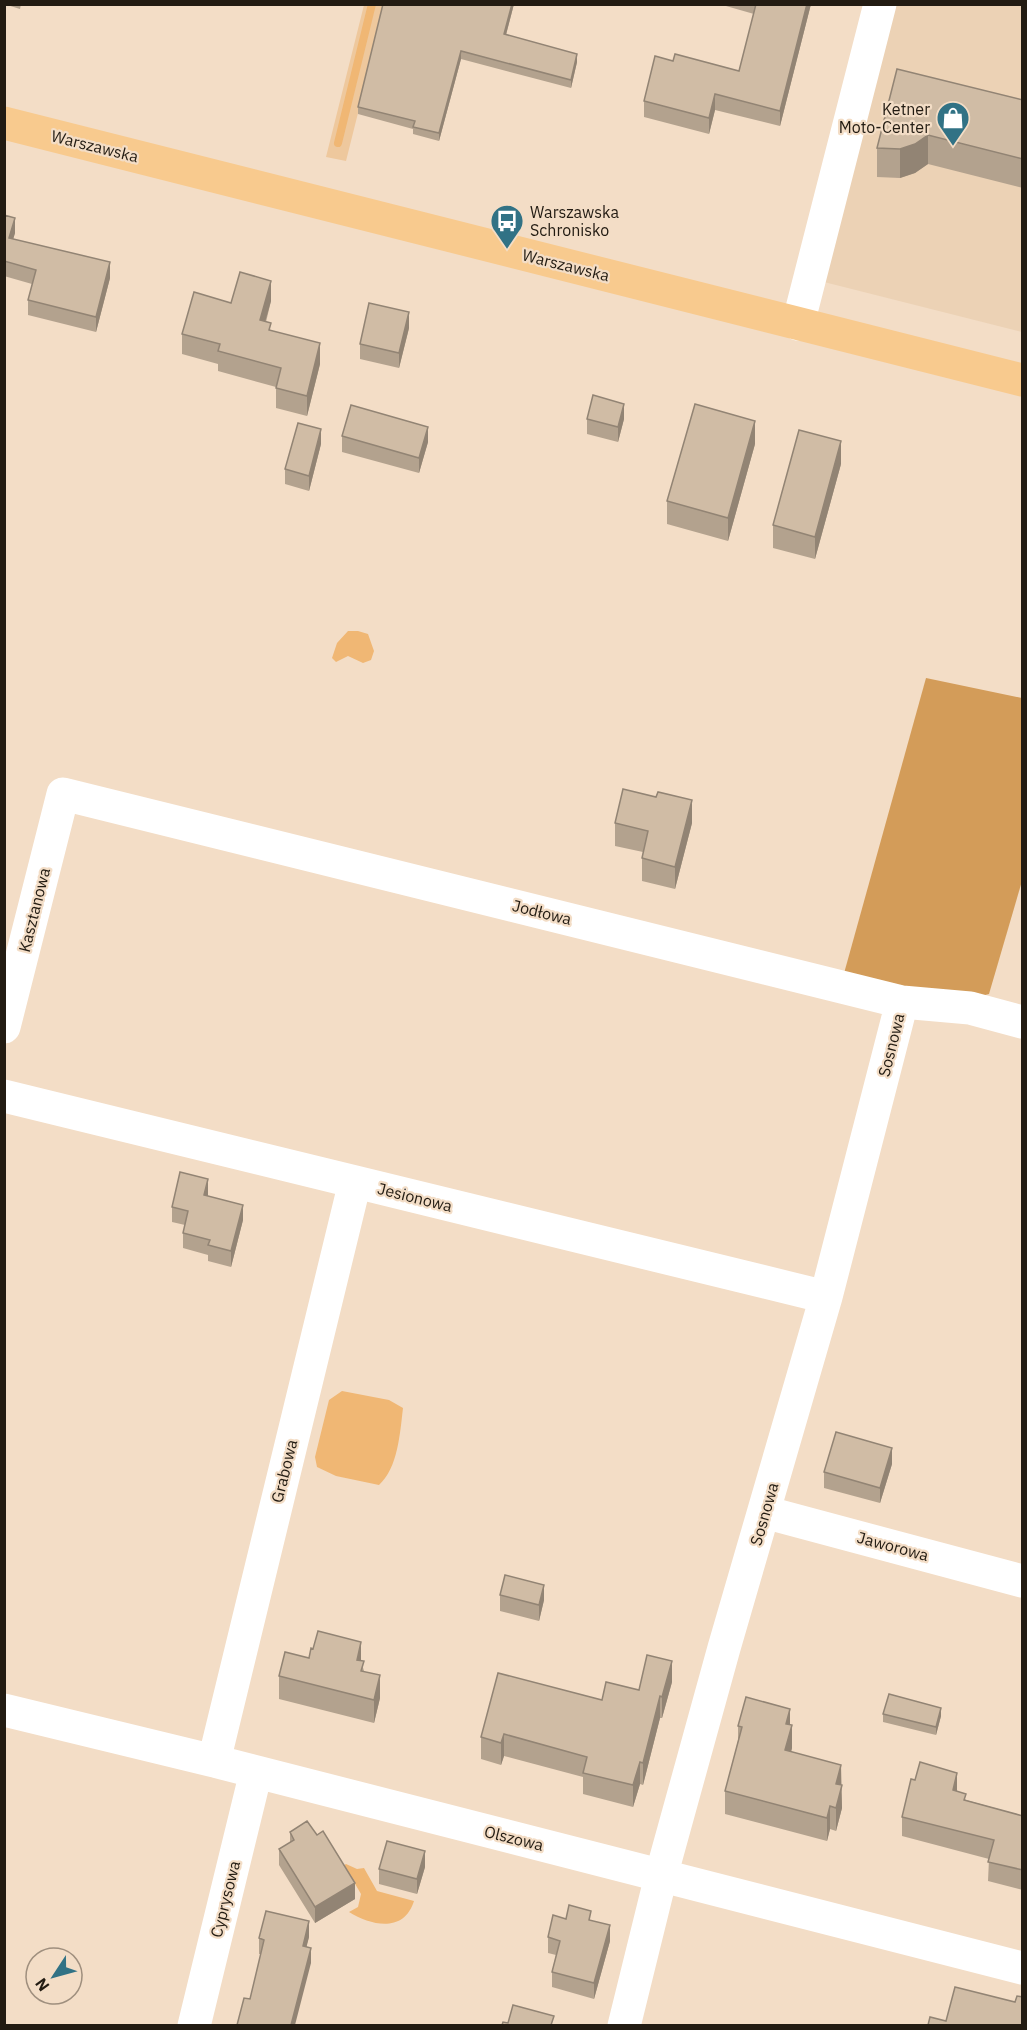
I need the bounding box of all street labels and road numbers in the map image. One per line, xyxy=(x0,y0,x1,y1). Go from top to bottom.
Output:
street label: Warszawska xyxy=(49,126,141,167)
street label: Warszawska xyxy=(520,245,612,286)
street label: Kasztanowa xyxy=(14,865,54,954)
street label: Jodłowa xyxy=(510,895,574,929)
street label: Sosnowa xyxy=(873,1011,909,1079)
street label: Jesionowa xyxy=(376,1178,455,1216)
street label: Grabowa xyxy=(267,1437,302,1505)
street label: Sosnowa xyxy=(745,1480,783,1548)
street label: Jaworowa xyxy=(855,1527,931,1565)
street label: Olszowa xyxy=(482,1821,546,1855)
street label: Cyprysowa xyxy=(206,1858,244,1940)

